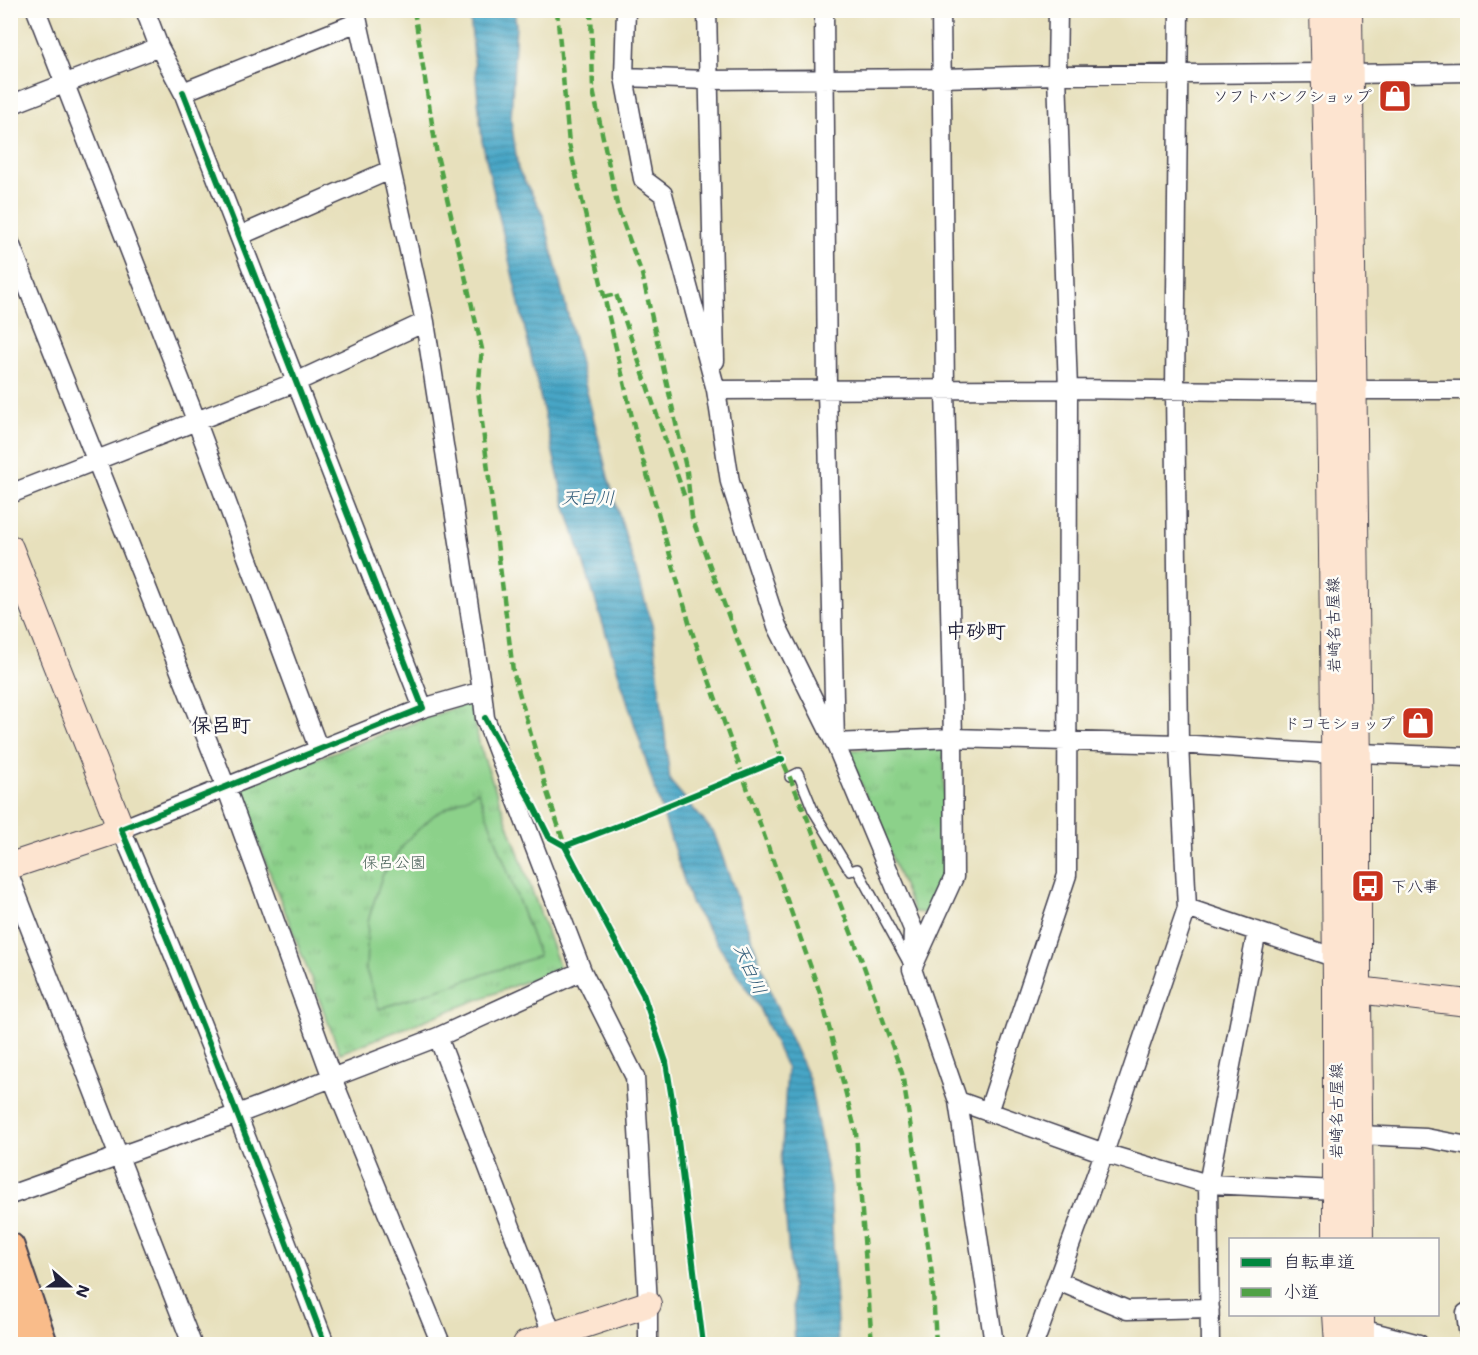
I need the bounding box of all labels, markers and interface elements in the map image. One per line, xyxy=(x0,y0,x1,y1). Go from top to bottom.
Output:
shop icon: ソフトバンクショップ xyxy=(1377,78,1413,114)
place label: ソフトバンクショップ xyxy=(1213,85,1372,106)
water label: 天白川 xyxy=(561,485,615,509)
street label: 岩崎名古屋線 xyxy=(1321,577,1344,673)
district label: 中砂町 xyxy=(946,617,1006,643)
shop icon: ドコモショップ xyxy=(1400,705,1436,741)
district label: 保呂町 xyxy=(191,711,251,737)
place label: ドコモショップ xyxy=(1284,712,1395,733)
park label: 保呂公園 xyxy=(362,851,426,872)
bus stop icon: 下八事 xyxy=(1350,868,1386,904)
place label: 下八事 xyxy=(1391,875,1439,896)
water label: 天白川 xyxy=(729,939,773,998)
street label: 岩崎名古屋線 xyxy=(1325,1063,1346,1159)
legend xyxy=(1229,1238,1439,1316)
text: 自転車道 xyxy=(1283,1249,1355,1273)
north arrow xyxy=(39,1256,99,1316)
text: 小道 xyxy=(1283,1279,1319,1303)
text: N xyxy=(71,1282,95,1301)

